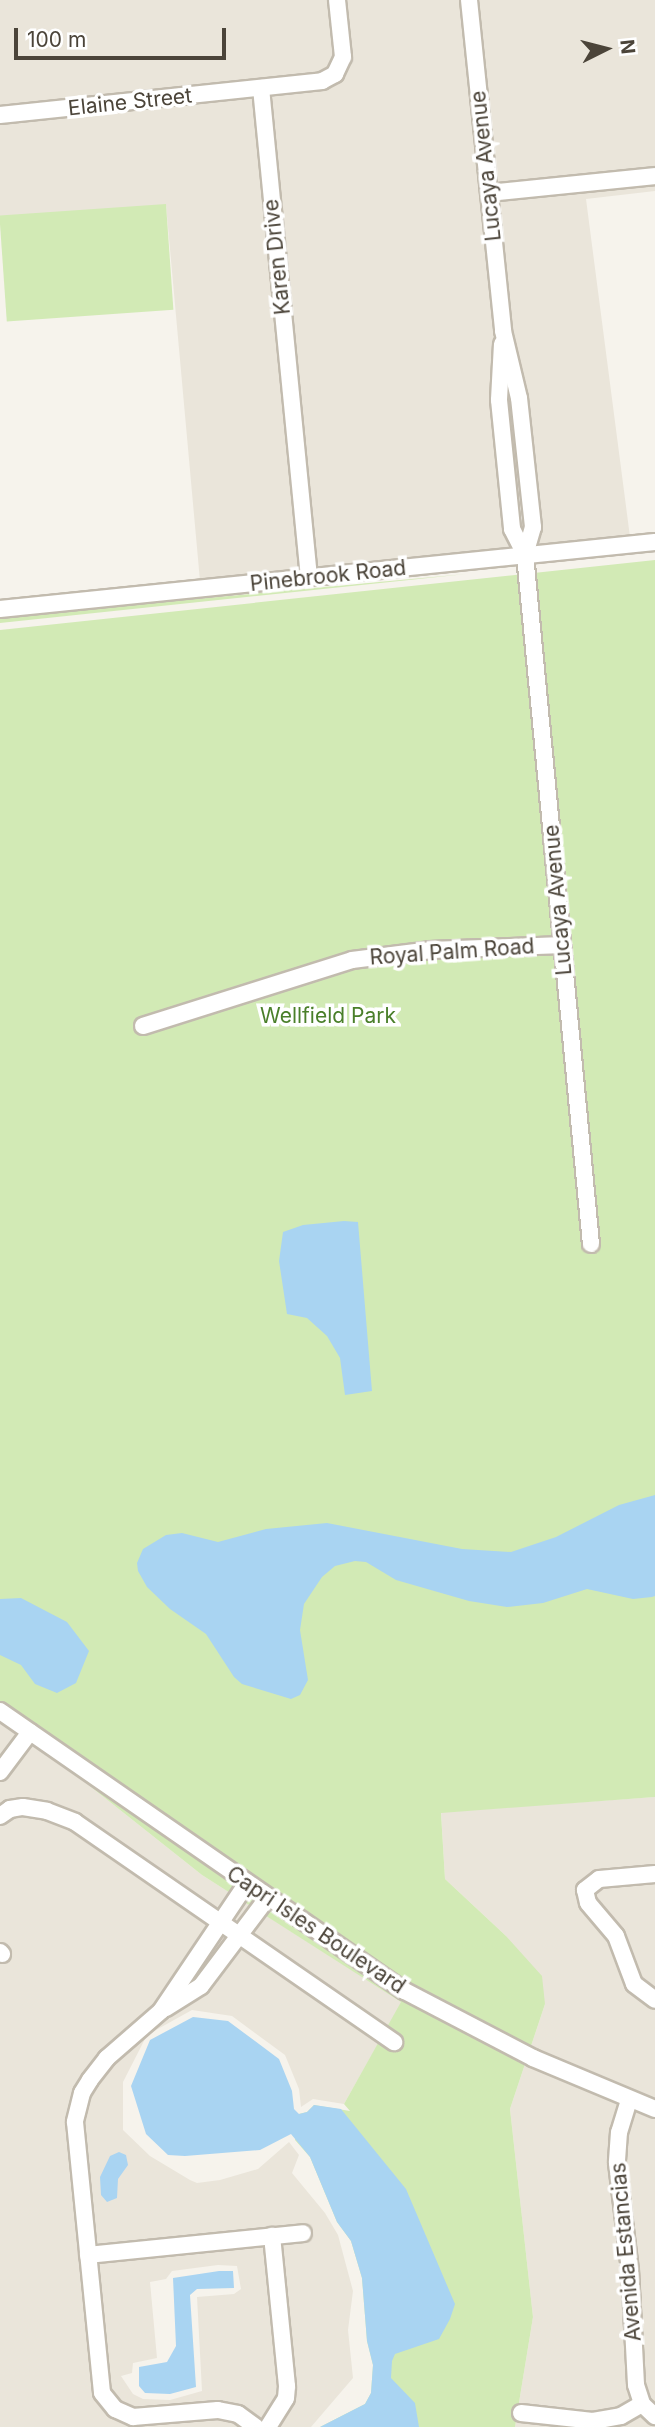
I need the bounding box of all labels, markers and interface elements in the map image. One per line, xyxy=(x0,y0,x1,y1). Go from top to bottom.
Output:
scale bar xyxy=(18,14,229,58)
north arrow xyxy=(571,14,641,84)
text: 100 m xyxy=(27,27,86,52)
text: N xyxy=(615,38,640,55)
street label: Elaine Street xyxy=(67,83,193,121)
street label: Lucaya Avenue xyxy=(466,90,506,242)
street label: Karen Drive xyxy=(258,198,296,316)
street label: Pinebrook Road xyxy=(249,555,407,597)
street label: Lucaya Avenue xyxy=(539,824,577,976)
street label: Royal Palm Road xyxy=(369,934,535,970)
park label: Wellfield Park xyxy=(260,1003,396,1029)
street label: Capri Isles Boulevard xyxy=(222,1861,410,1999)
street label: Avenida Estancias xyxy=(606,2161,646,2343)

